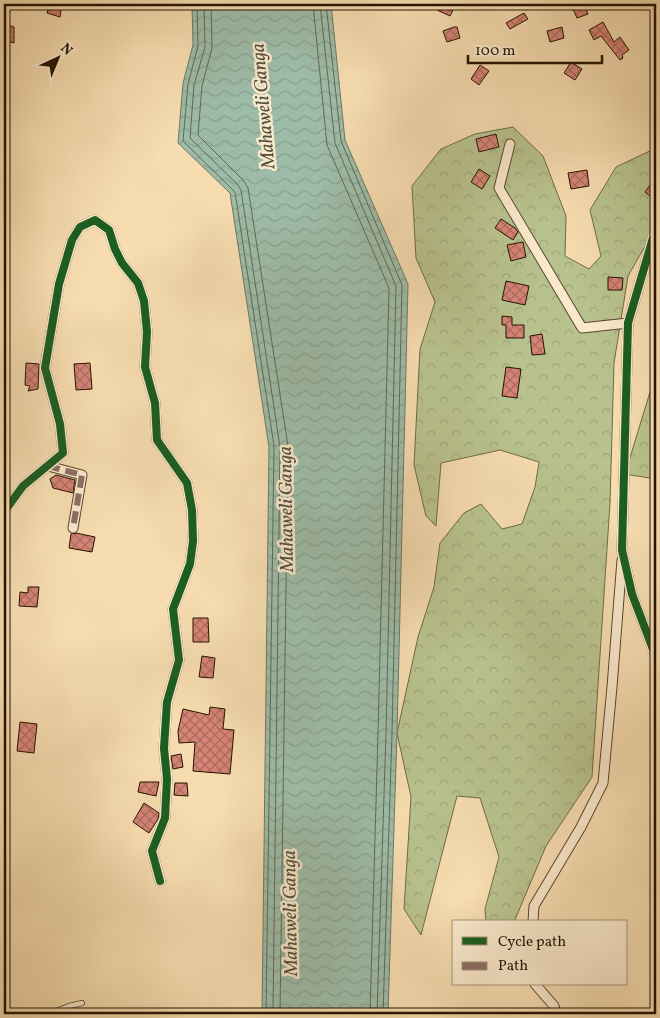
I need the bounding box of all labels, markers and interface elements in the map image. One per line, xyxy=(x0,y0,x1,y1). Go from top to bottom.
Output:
north arrow xyxy=(32,32,82,82)
scale bar xyxy=(468,32,601,64)
text: N xyxy=(56,39,76,60)
text: 100 m xyxy=(475,41,515,62)
water label: Mahaweli Ganga xyxy=(246,42,283,171)
water label: Mahaweli Ganga xyxy=(273,446,301,573)
water label: Mahaweli Ganga xyxy=(277,850,305,977)
legend xyxy=(452,920,628,986)
text: Cycle path xyxy=(498,932,566,953)
text: Path xyxy=(498,956,528,977)

